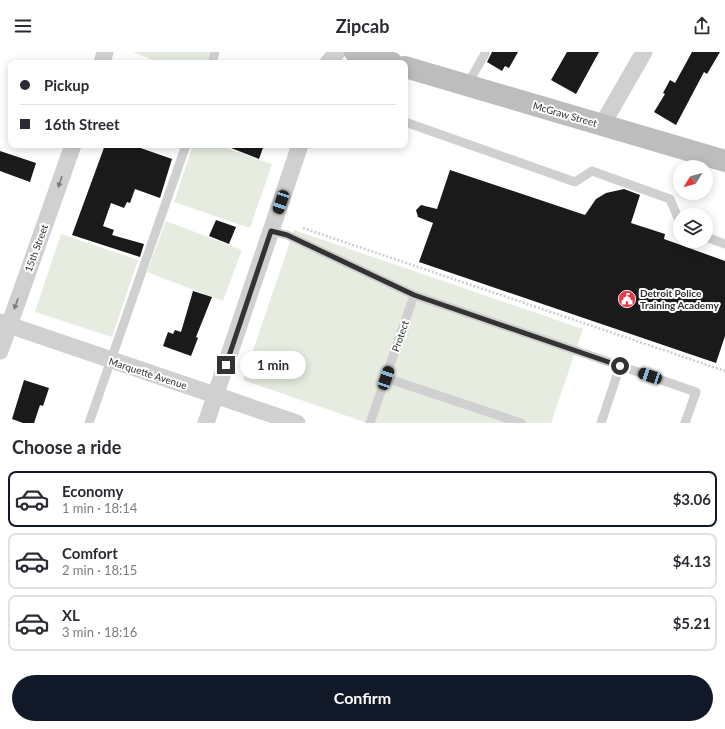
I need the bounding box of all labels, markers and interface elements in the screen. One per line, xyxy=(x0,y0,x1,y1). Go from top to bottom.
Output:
icon: menu xyxy=(12,15,34,37)
text: Zipcab xyxy=(336,15,389,37)
icon: share xyxy=(691,15,713,37)
text: Pickup xyxy=(44,76,89,94)
street label: McGraw Street xyxy=(532,99,599,129)
text: 16th Street xyxy=(44,115,119,133)
north arrow xyxy=(673,160,713,200)
map controls xyxy=(673,160,713,248)
one-way arrow xyxy=(56,176,62,188)
car xyxy=(271,189,291,215)
button: layers xyxy=(673,208,713,248)
street label: 15th Street xyxy=(22,222,50,273)
place label: Detroit Police Training Academy xyxy=(640,287,719,311)
public building icon: Detroit Police Training Academy xyxy=(617,289,637,309)
one-way arrow xyxy=(12,299,18,311)
street label: Protect xyxy=(389,318,411,353)
callout: 1 min xyxy=(240,351,306,379)
street label: Marquette Avenue xyxy=(107,355,189,391)
route end xyxy=(217,356,235,374)
text: 1 min xyxy=(257,357,289,373)
route start xyxy=(611,357,629,375)
car xyxy=(376,365,396,391)
car xyxy=(637,366,663,386)
text: Choose a ride xyxy=(12,436,121,458)
icon: car xyxy=(14,481,50,517)
text: Economy xyxy=(62,482,123,500)
text: $3.06 xyxy=(673,490,711,508)
text: 1 min · 18:14 xyxy=(62,500,137,516)
icon: car xyxy=(14,543,50,579)
text: Comfort xyxy=(62,544,118,562)
text: $4.13 xyxy=(673,552,711,570)
text: 2 min · 18:15 xyxy=(62,562,137,578)
icon: car xyxy=(14,605,50,641)
text: XL xyxy=(62,606,80,624)
text: $5.21 xyxy=(673,614,711,632)
text: 3 min · 18:16 xyxy=(62,624,137,640)
button: Confirm xyxy=(12,675,713,721)

